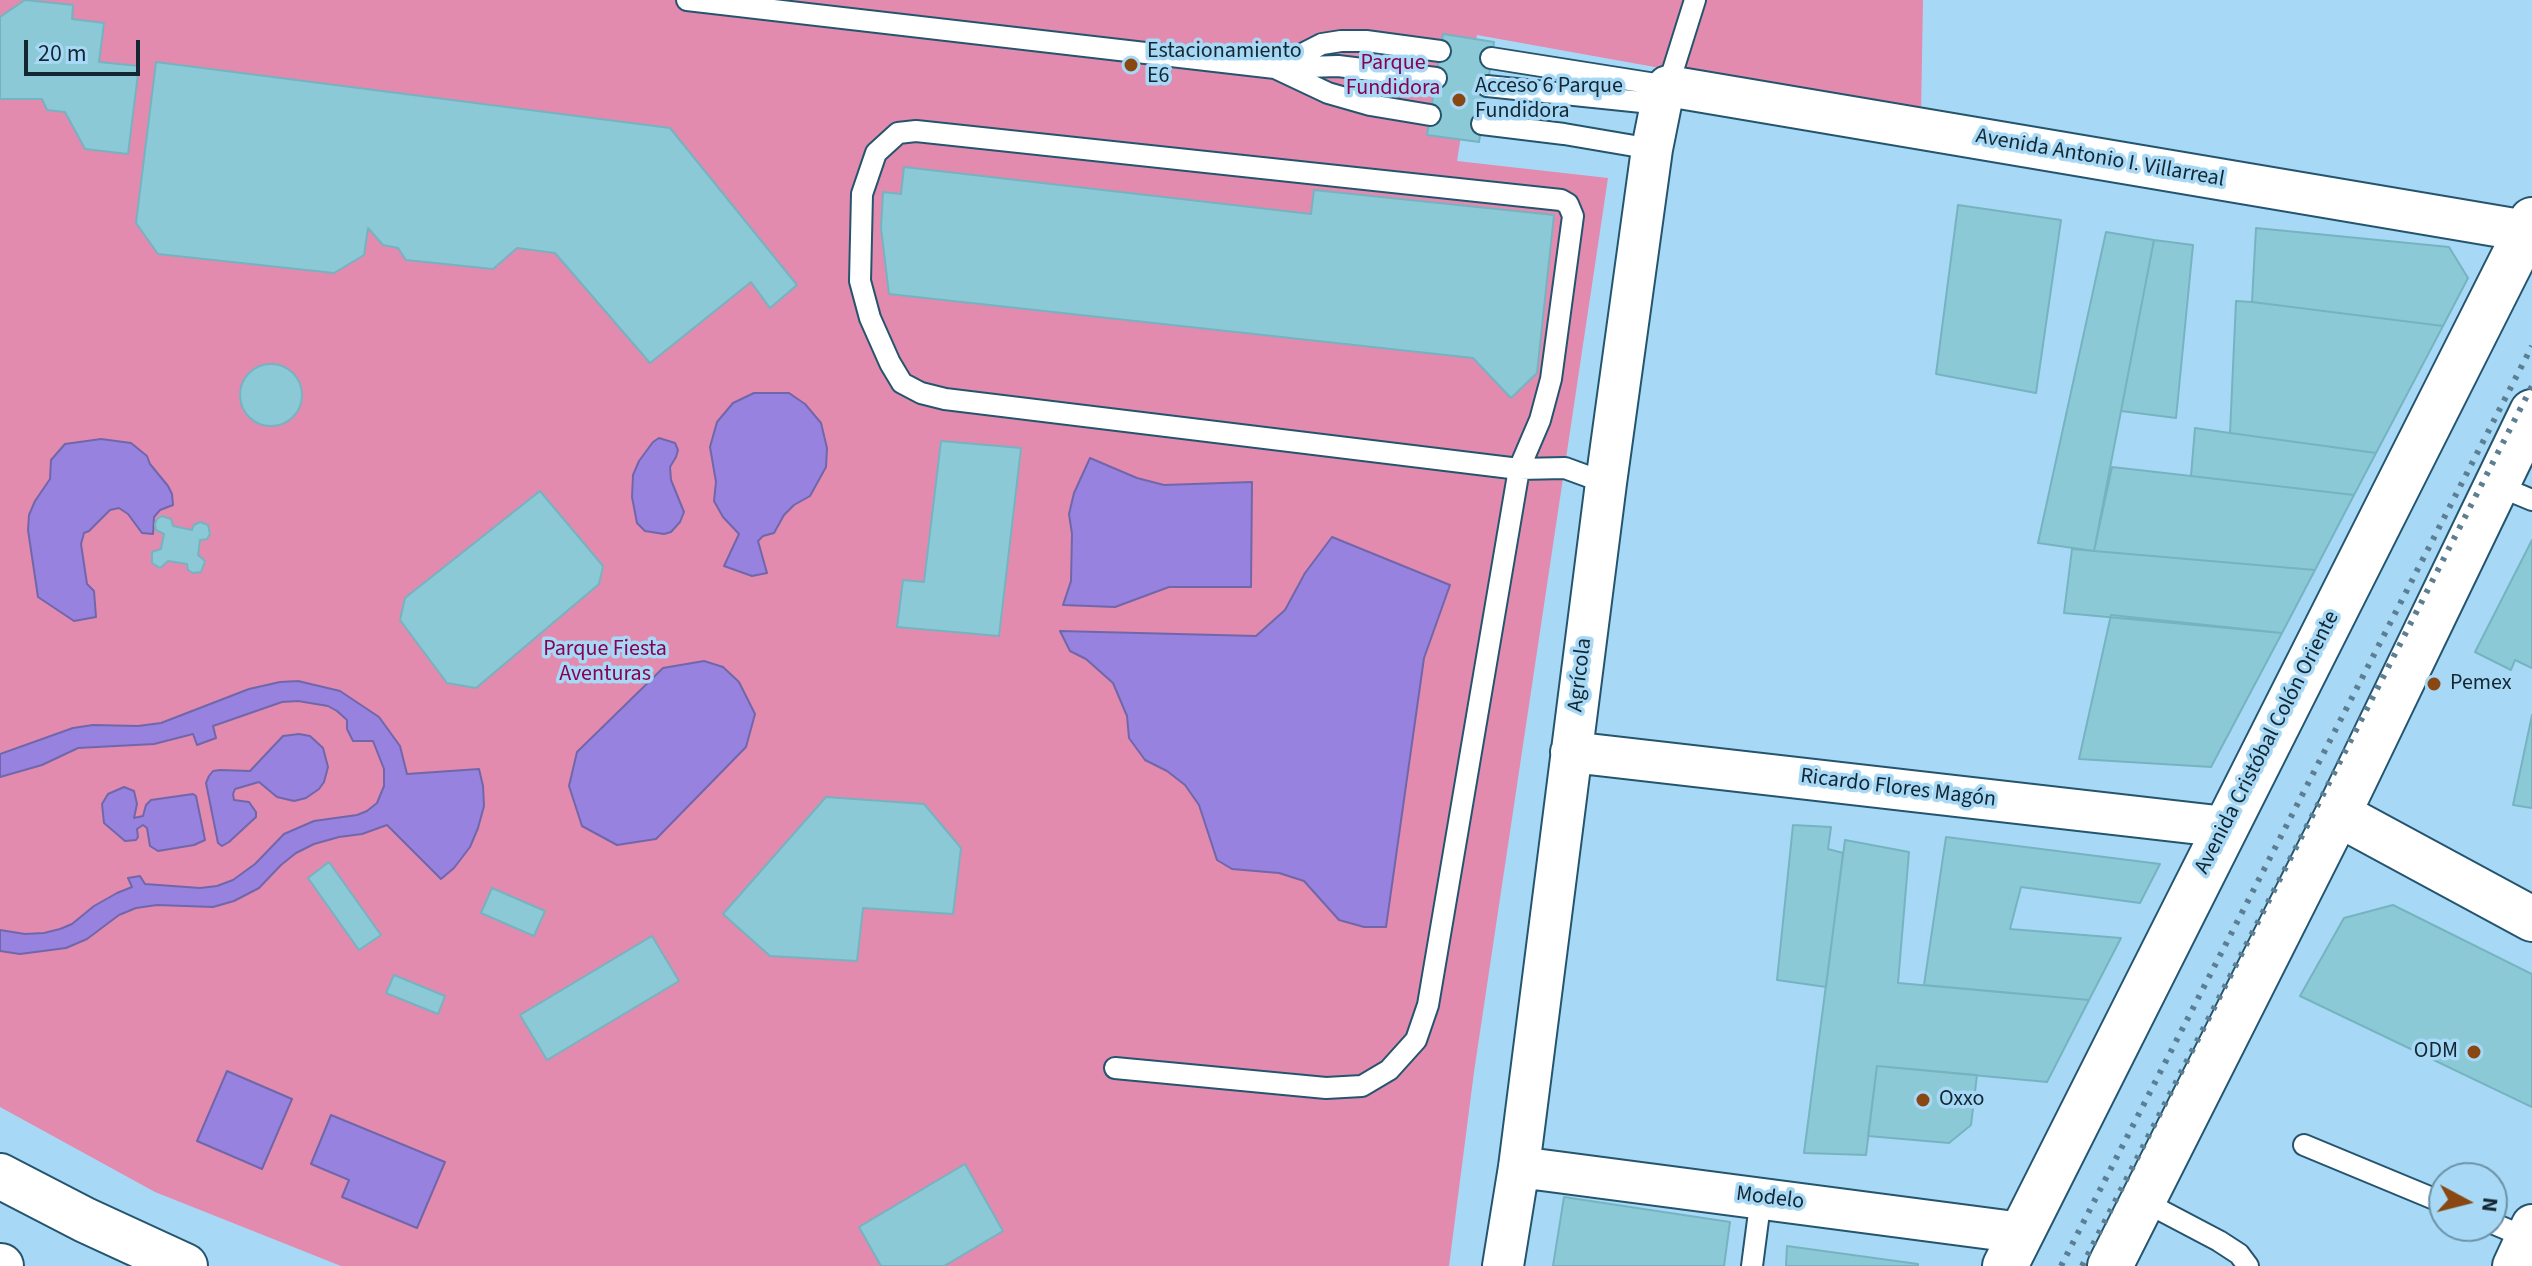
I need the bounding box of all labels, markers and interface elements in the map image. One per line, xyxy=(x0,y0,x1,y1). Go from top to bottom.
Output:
scale bar xyxy=(28,24,144,74)
text: 20 m xyxy=(38,36,87,71)
place label: Estacionamiento E6 xyxy=(1147,39,1302,90)
park label: Parque Fundidora xyxy=(1346,51,1440,102)
marker: Estacionamiento E6 xyxy=(1122,56,1140,74)
place label: Acceso 6 Parque Fundidora xyxy=(1475,74,1623,126)
marker: Acceso 6 Parque Fundidora xyxy=(1450,91,1468,109)
street label: Avenida Antonio I. Villarreal xyxy=(1974,124,2226,194)
street label: Avenida Cristóbal Colón Oriente xyxy=(2190,607,2346,879)
park label: Parque Fiesta Aventuras xyxy=(543,637,667,688)
street label: Agrícola xyxy=(1563,637,1599,713)
place label: Pemex xyxy=(2450,671,2512,697)
marker: Pemex xyxy=(2425,675,2443,693)
street label: Ricardo Flores Magón xyxy=(1799,764,1997,814)
place label: ODM xyxy=(2414,1039,2458,1065)
marker: ODM xyxy=(2465,1043,2483,1061)
place label: Oxxo xyxy=(1939,1087,1984,1113)
marker: Oxxo xyxy=(1914,1091,1932,1109)
north arrow xyxy=(2428,1162,2508,1242)
street label: Modelo xyxy=(1734,1182,1806,1216)
text: N xyxy=(2473,1195,2507,1214)

